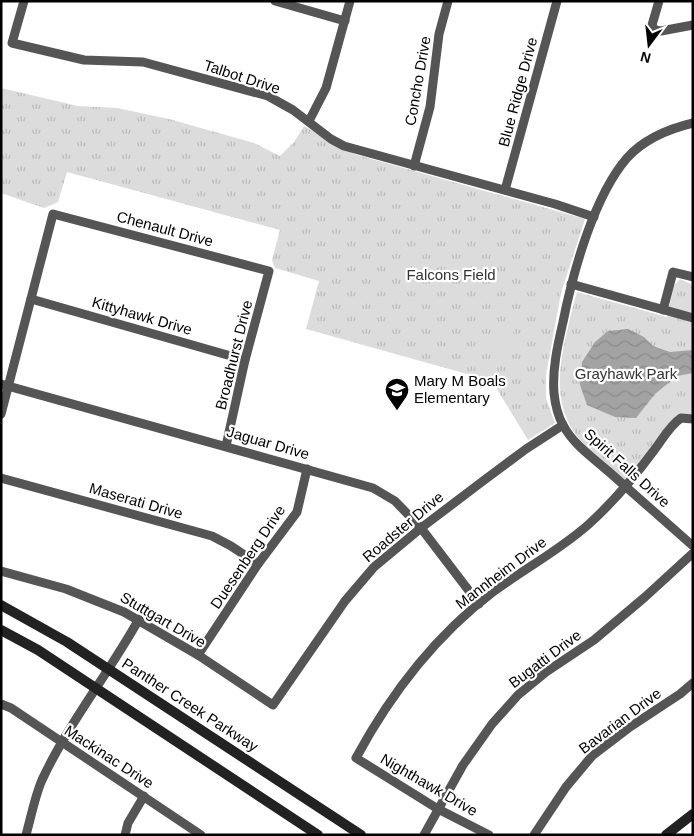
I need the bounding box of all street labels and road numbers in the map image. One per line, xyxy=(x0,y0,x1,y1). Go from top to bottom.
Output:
street label: Concho Drive xyxy=(401,35,434,127)
street label: Blue Ridge Drive xyxy=(495,35,540,148)
street label: Talbot Drive xyxy=(202,56,282,97)
street label: Chenault Drive xyxy=(115,207,215,250)
street label: Kittyhawk Drive xyxy=(90,293,194,338)
street label: Broadhurst Drive xyxy=(212,298,255,412)
street label: Jaguar Drive xyxy=(225,423,311,462)
street label: Spirit Falls Drive xyxy=(581,425,674,510)
street label: Maserati Drive xyxy=(87,479,185,522)
street label: Roadster Drive xyxy=(359,488,446,565)
street label: Duesenberg Drive xyxy=(207,502,288,612)
street label: Mannheim Drive xyxy=(452,533,549,612)
street label: Stuttgart Drive xyxy=(117,588,209,651)
street label: Bugatti Drive xyxy=(505,626,584,691)
street label: Panther Creek Parkway xyxy=(119,654,262,755)
street label: Bavarian Drive xyxy=(575,684,664,757)
street label: Mackinac Drive xyxy=(62,722,157,792)
street label: Nighthawk Drive xyxy=(378,750,481,819)

